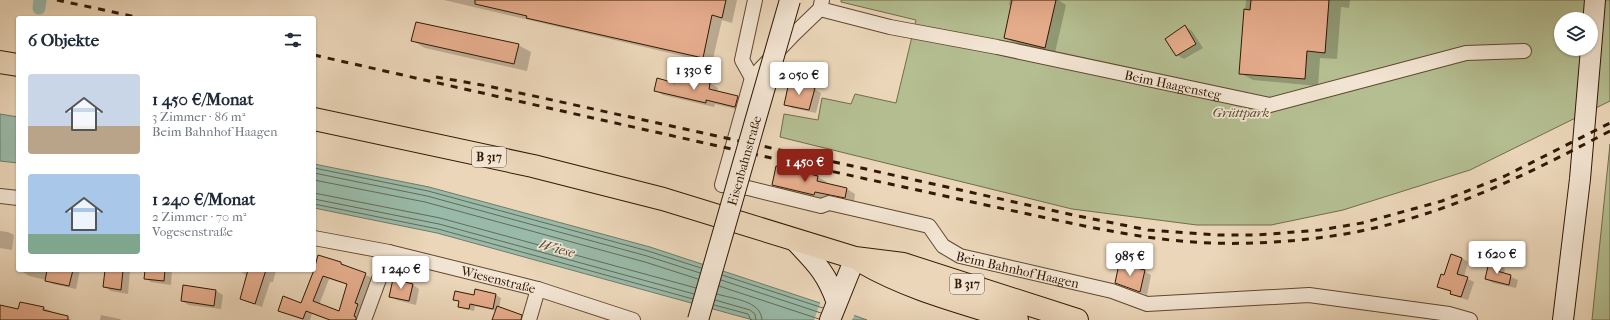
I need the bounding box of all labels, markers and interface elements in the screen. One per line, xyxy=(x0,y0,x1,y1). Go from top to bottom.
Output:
map controls xyxy=(1554,12,1598,56)
button: layers xyxy=(1554,12,1598,56)
icon: filters xyxy=(282,29,304,51)
text: 6 Objekte xyxy=(28,30,99,50)
pin: 1 330 € xyxy=(657,57,731,91)
text: 1 330 € xyxy=(676,62,712,77)
pin: 2 050 € xyxy=(762,62,836,96)
text: 2 050 € xyxy=(779,67,819,82)
street label: Beim Haagensteg xyxy=(1123,67,1224,103)
text: 1 450 €/Monat xyxy=(152,89,254,109)
icon: home xyxy=(60,90,108,138)
park label: Grüttpark xyxy=(1213,105,1270,120)
text: 3 Zimmer · 86 m² xyxy=(152,109,245,124)
street label: Eisenbahnstraße xyxy=(724,113,765,207)
text: Beim Bahnhof Haagen xyxy=(152,124,278,139)
road number: B 317 xyxy=(472,147,506,167)
pin: 1 450 € xyxy=(768,149,842,183)
text: 1 450 € xyxy=(786,154,824,169)
text: 1 240 €/Monat xyxy=(152,189,255,209)
icon: home xyxy=(60,190,108,238)
text: 2 Zimmer · 70 m² xyxy=(152,209,247,224)
text: Vogesenstraße xyxy=(152,224,233,239)
water label: Wiese xyxy=(537,236,577,261)
pin: 1 620 € xyxy=(1460,241,1534,275)
pin: 985 € xyxy=(1102,243,1158,277)
text: 1 620 € xyxy=(1478,246,1516,261)
street label: Beim Bahnhof Haagen xyxy=(954,248,1081,291)
text: 985 € xyxy=(1115,248,1145,263)
pin: 1 240 € xyxy=(364,256,438,290)
text: 1 240 € xyxy=(381,261,421,276)
street label: Wiesenstraße xyxy=(458,263,538,296)
road number: B 317 xyxy=(950,274,984,294)

